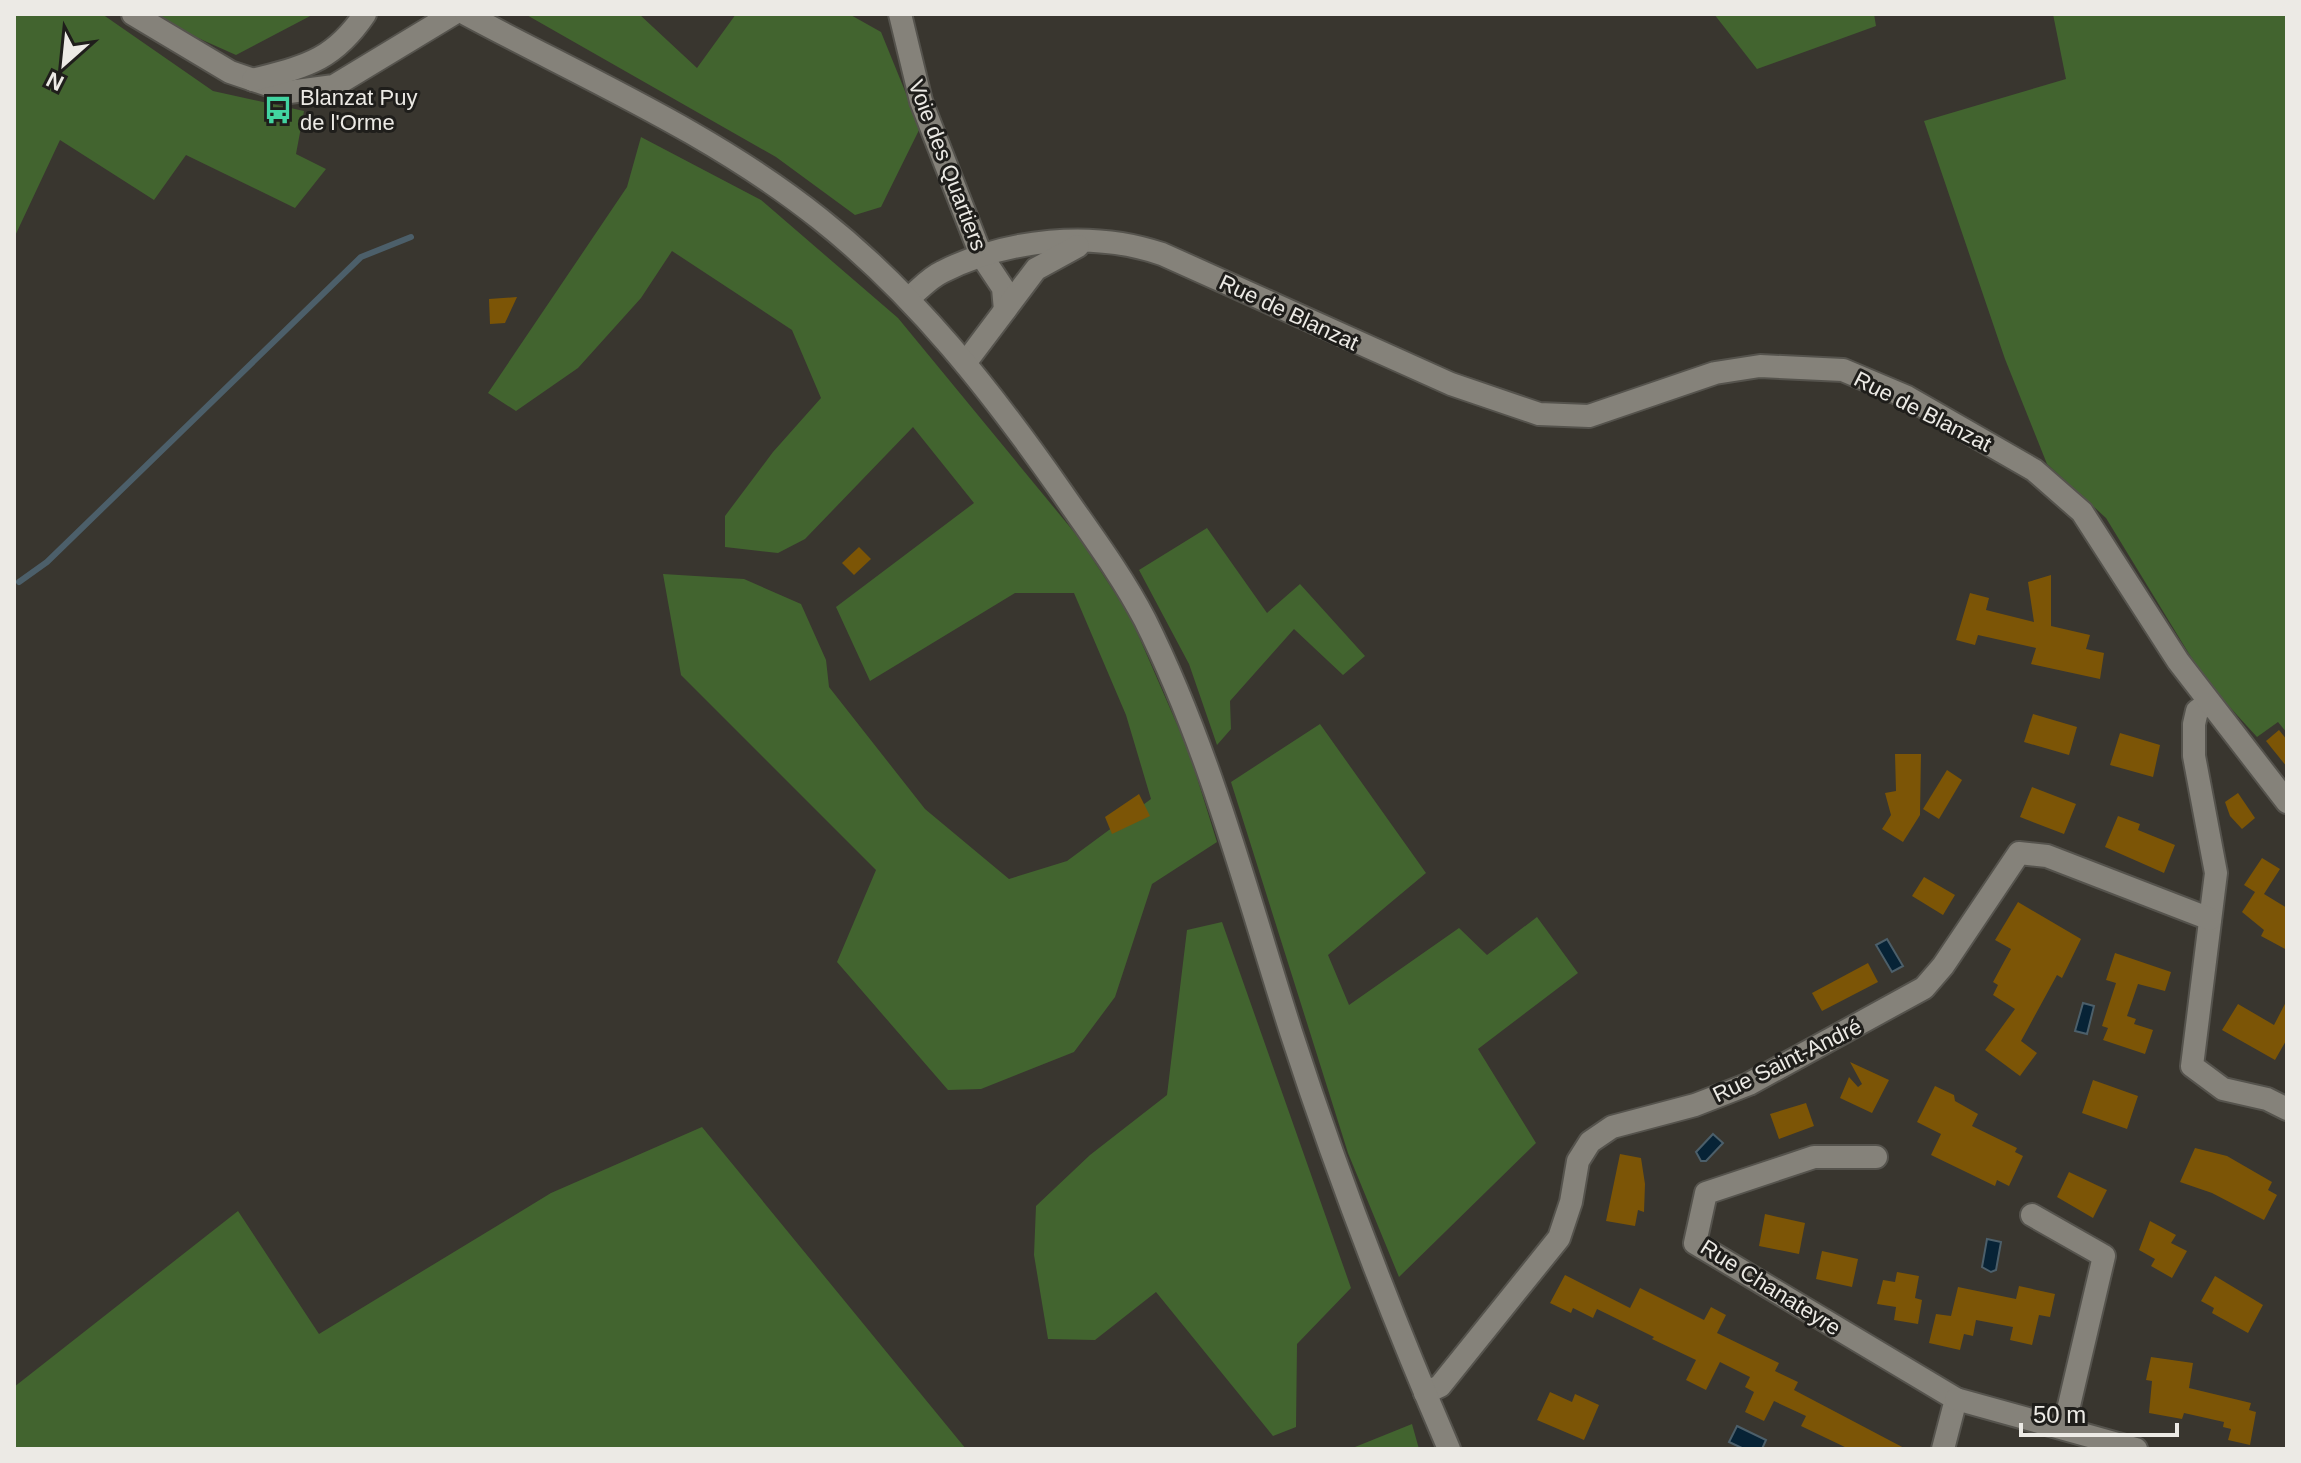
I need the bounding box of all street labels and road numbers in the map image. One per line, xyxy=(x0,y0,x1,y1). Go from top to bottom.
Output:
street label: Voie des Quartiers xyxy=(903,76,992,254)
street label: Rue de Blanzat xyxy=(1215,269,1362,356)
street label: Rue de Blanzat xyxy=(1850,366,1995,457)
street label: Rue Saint-André xyxy=(1709,1014,1866,1107)
street label: Rue Chanateyre xyxy=(1696,1234,1845,1340)

